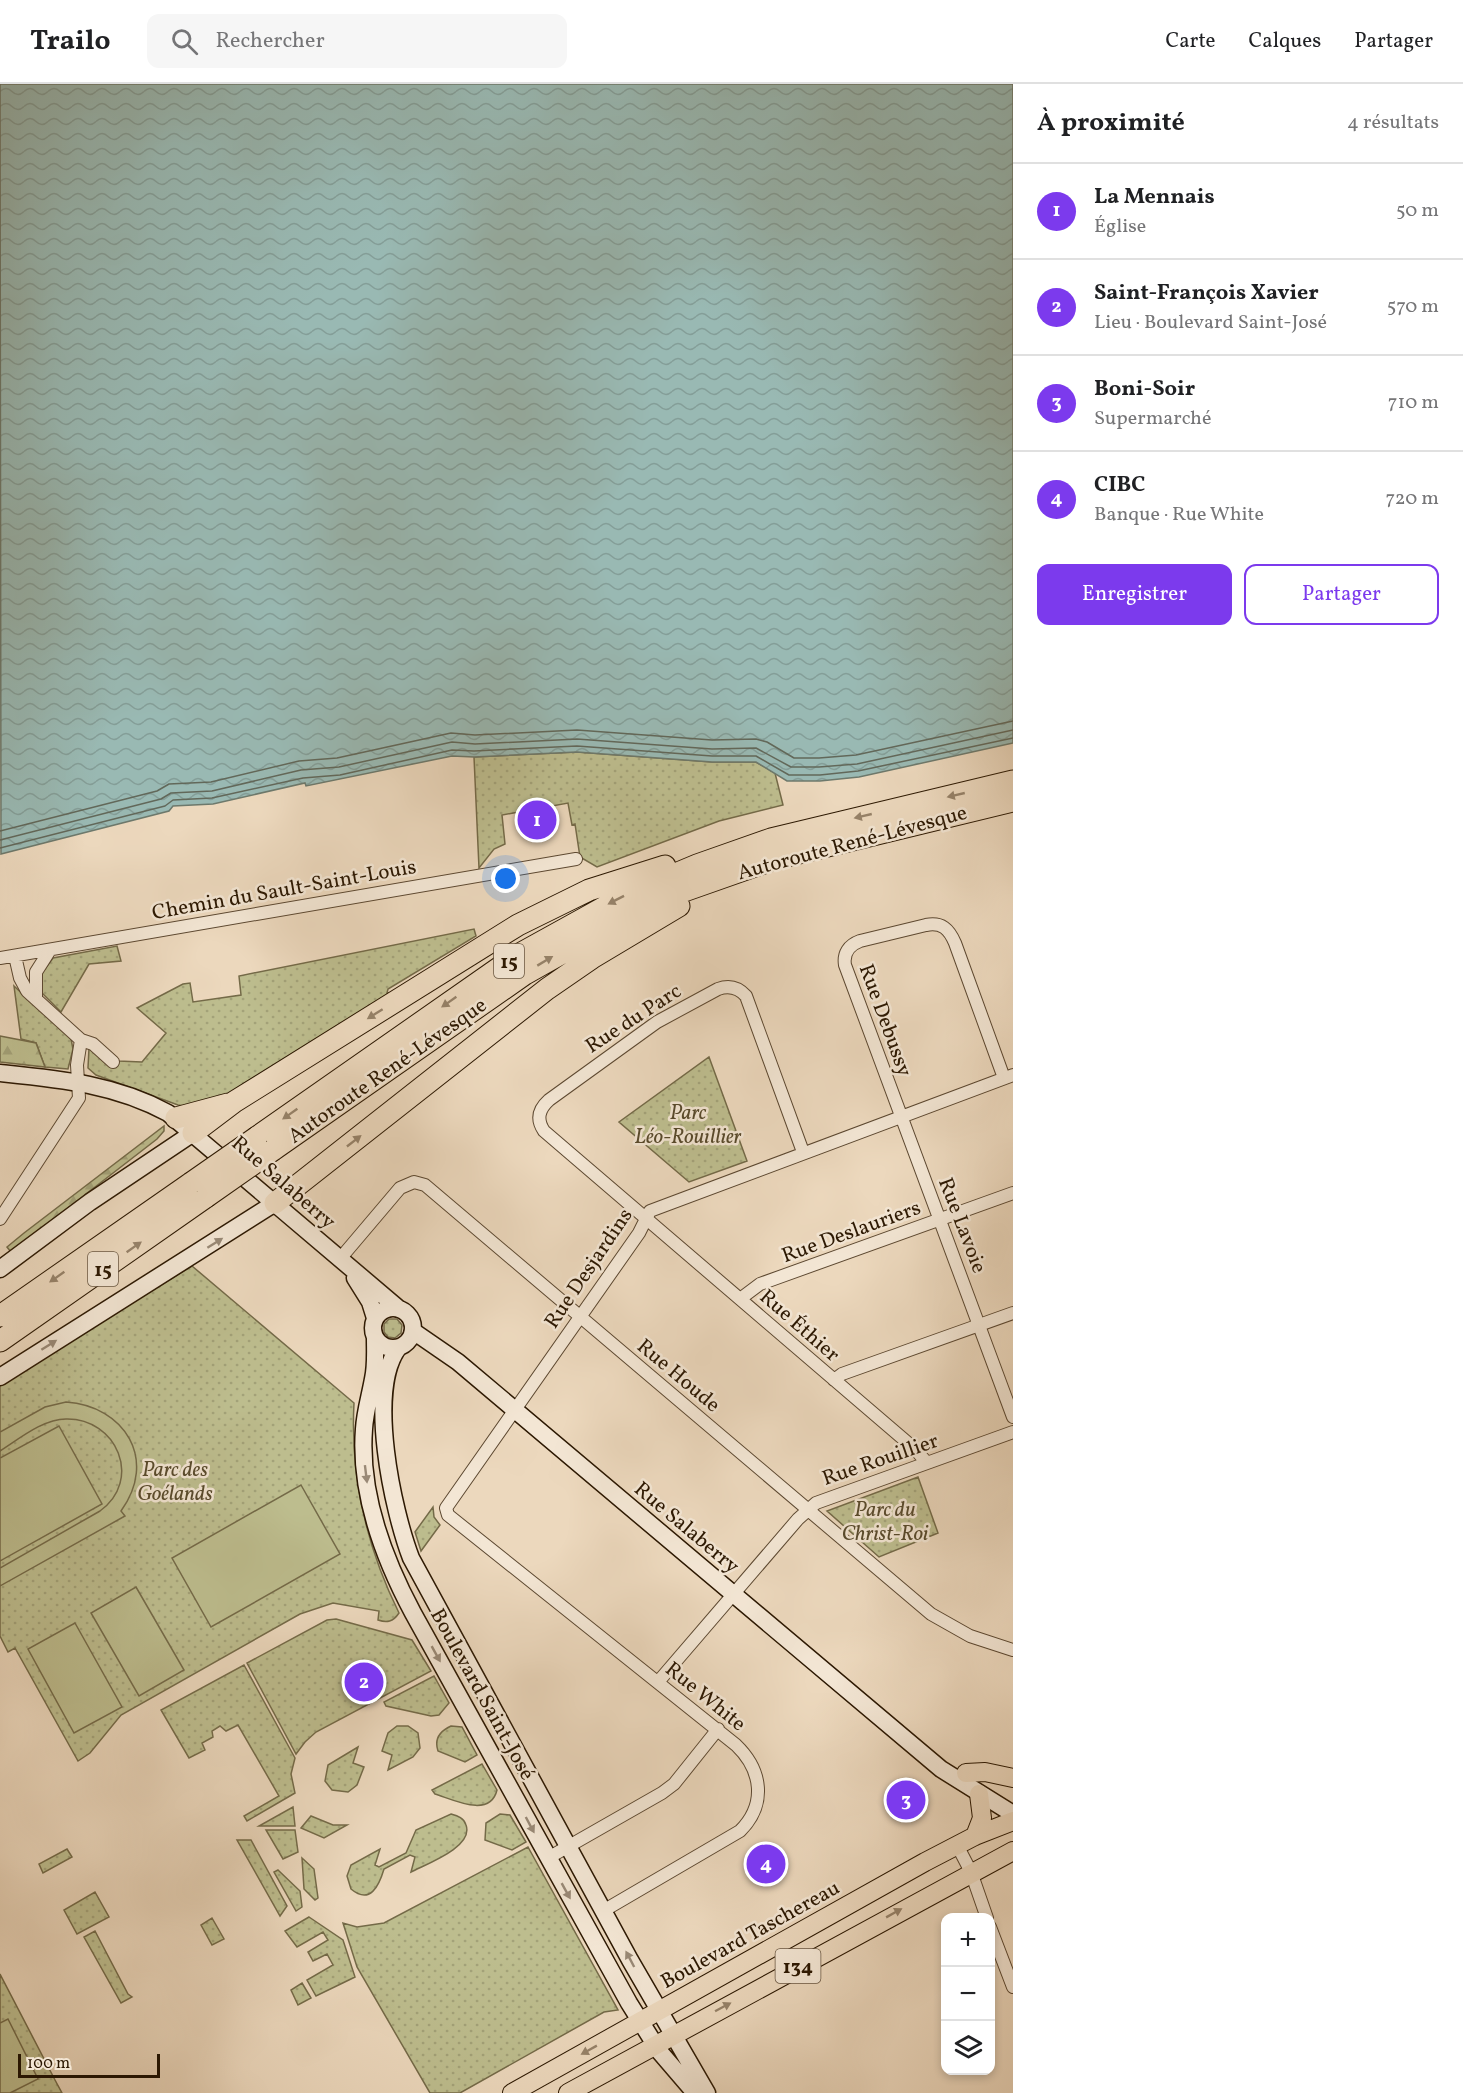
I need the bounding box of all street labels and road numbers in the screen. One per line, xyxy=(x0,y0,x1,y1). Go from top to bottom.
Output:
street label: Autoroute René-Lévesque xyxy=(734,799,971,888)
street label: Chemin du Sault-Saint-Louis xyxy=(150,853,419,928)
road number: 15 xyxy=(494,944,524,978)
street label: Rue Debussy xyxy=(851,960,919,1081)
street label: Rue du Parc xyxy=(580,977,687,1061)
street label: Autoroute René-Lévesque xyxy=(283,991,493,1151)
street label: Rue Salaberry xyxy=(225,1130,342,1237)
street label: Rue Lavoie xyxy=(930,1174,993,1278)
street label: Rue Deslauriers xyxy=(778,1194,925,1271)
street label: Rue Desjardins xyxy=(538,1203,640,1335)
road number: 15 xyxy=(88,1252,118,1286)
street label: Rue Éthier xyxy=(753,1283,846,1369)
street label: Rue Houde xyxy=(630,1333,726,1420)
street label: Rue Rouillier xyxy=(818,1427,943,1494)
street label: Rue Salaberry xyxy=(627,1475,745,1581)
street label: Boulevard Saint-José xyxy=(422,1604,541,1786)
street label: Rue White xyxy=(658,1656,752,1739)
street label: Boulevard Taschereau xyxy=(656,1874,846,1997)
road number: 134 xyxy=(776,1949,820,1983)

